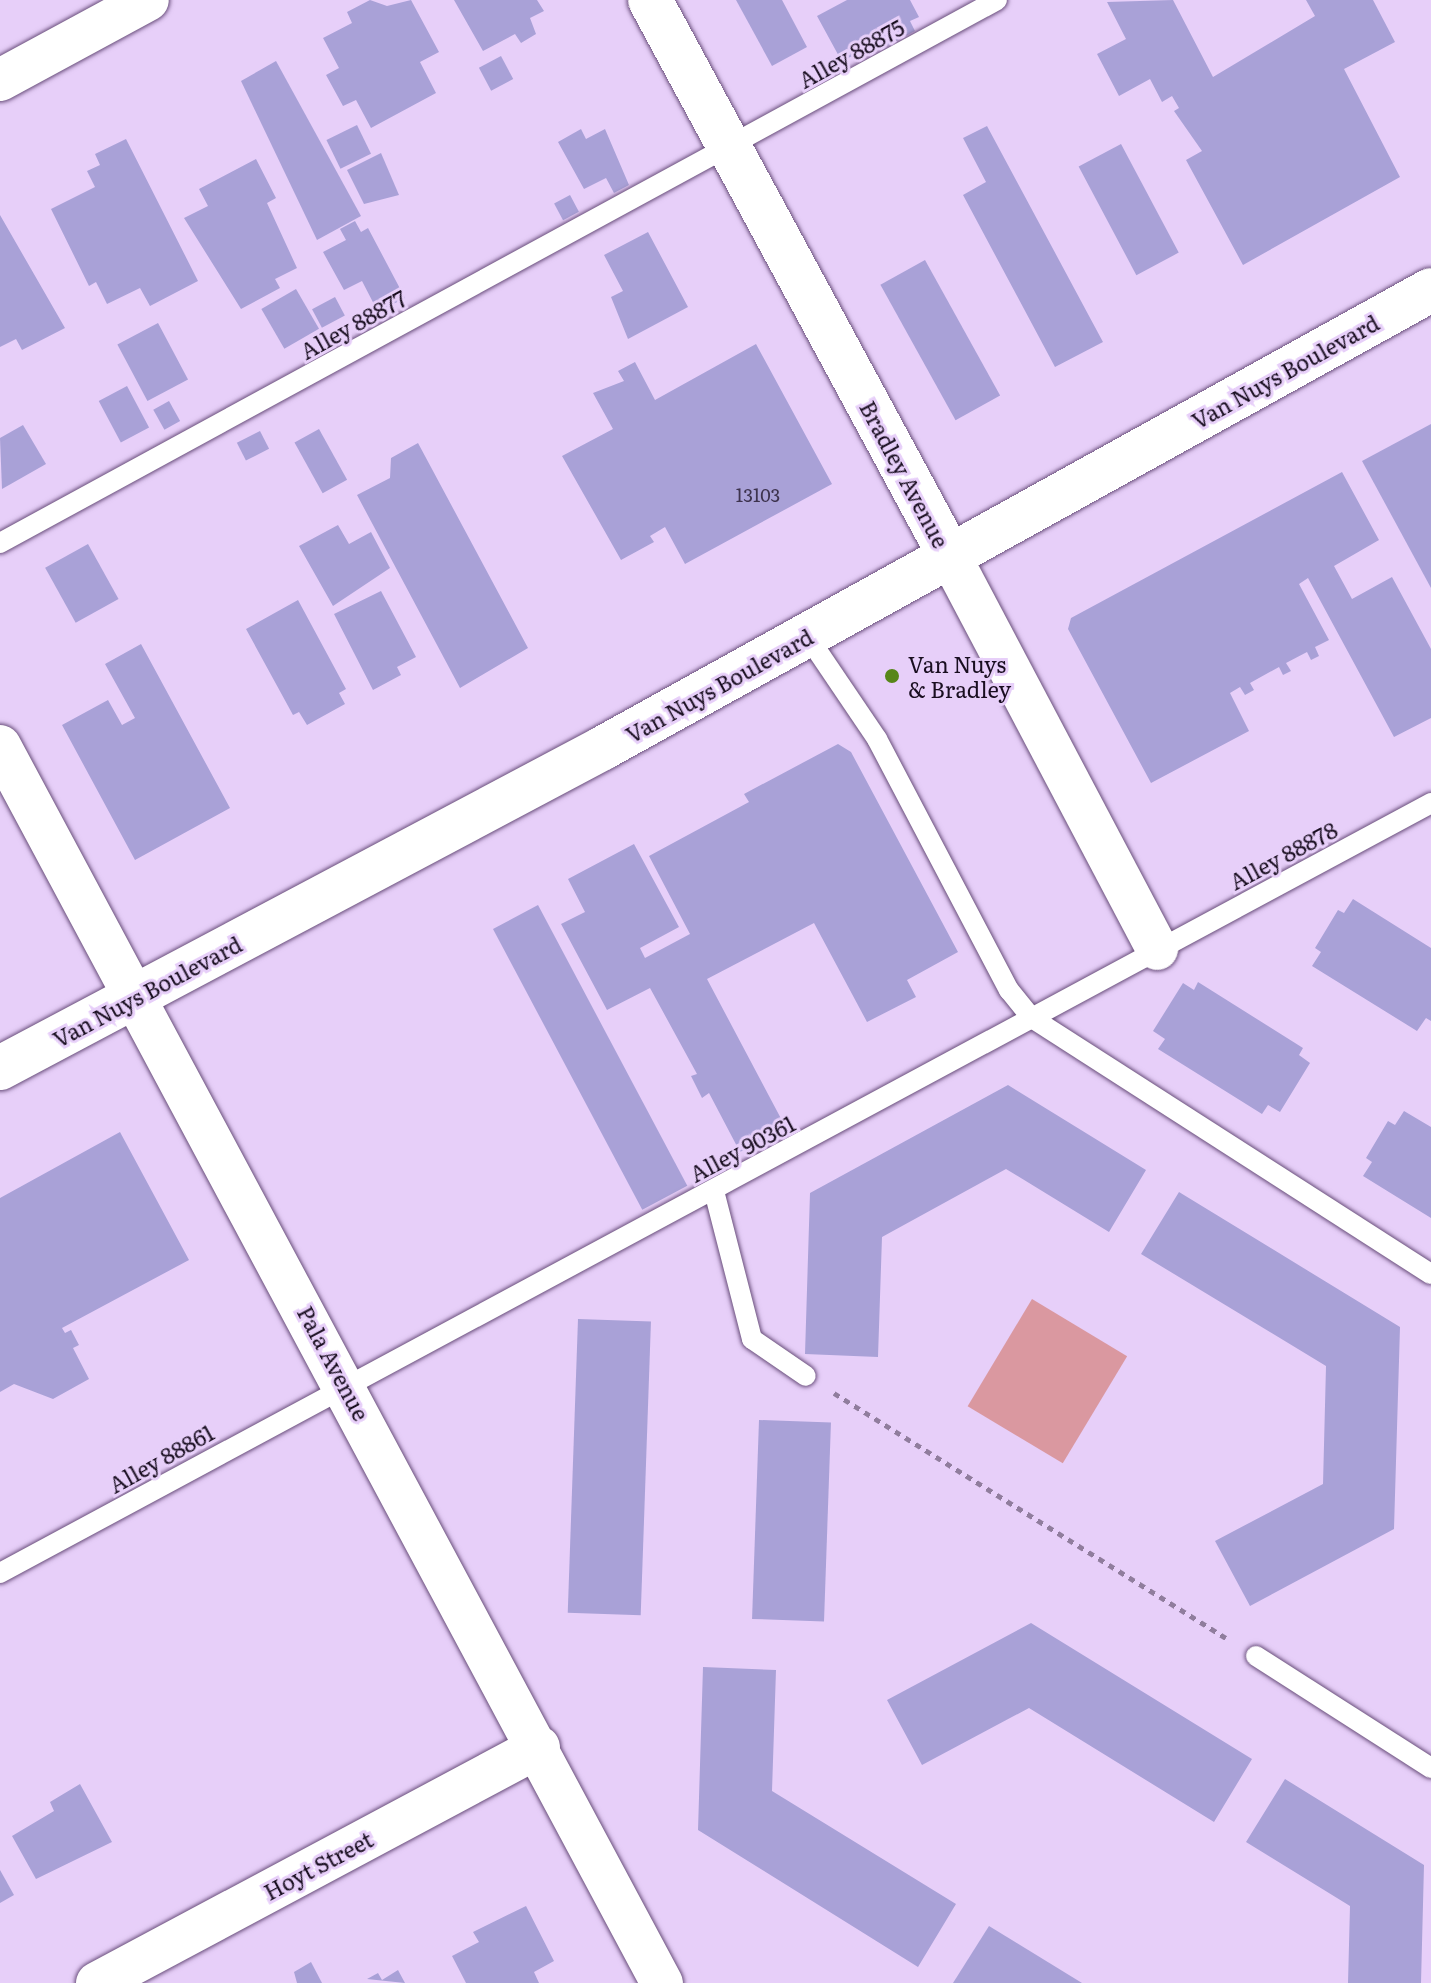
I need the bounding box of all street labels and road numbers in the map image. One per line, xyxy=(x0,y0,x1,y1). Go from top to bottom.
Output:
street label: Alley 88875 xyxy=(794,13,908,93)
street label: Alley 88877 xyxy=(295,284,411,364)
street label: Van Nuys Boulevard xyxy=(1187,309,1383,433)
street label: Bradley Avenue xyxy=(855,396,955,552)
street label: Van Nuys Boulevard xyxy=(621,623,817,747)
street label: Alley 88878 xyxy=(1225,816,1341,894)
street label: Van Nuys Boulevard xyxy=(48,930,246,1052)
street label: Alley 90361 xyxy=(685,1109,799,1187)
street label: Pala Avenue xyxy=(293,1301,375,1425)
street label: Alley 88861 xyxy=(104,1418,218,1498)
street label: Hoyt Street xyxy=(259,1825,377,1905)

